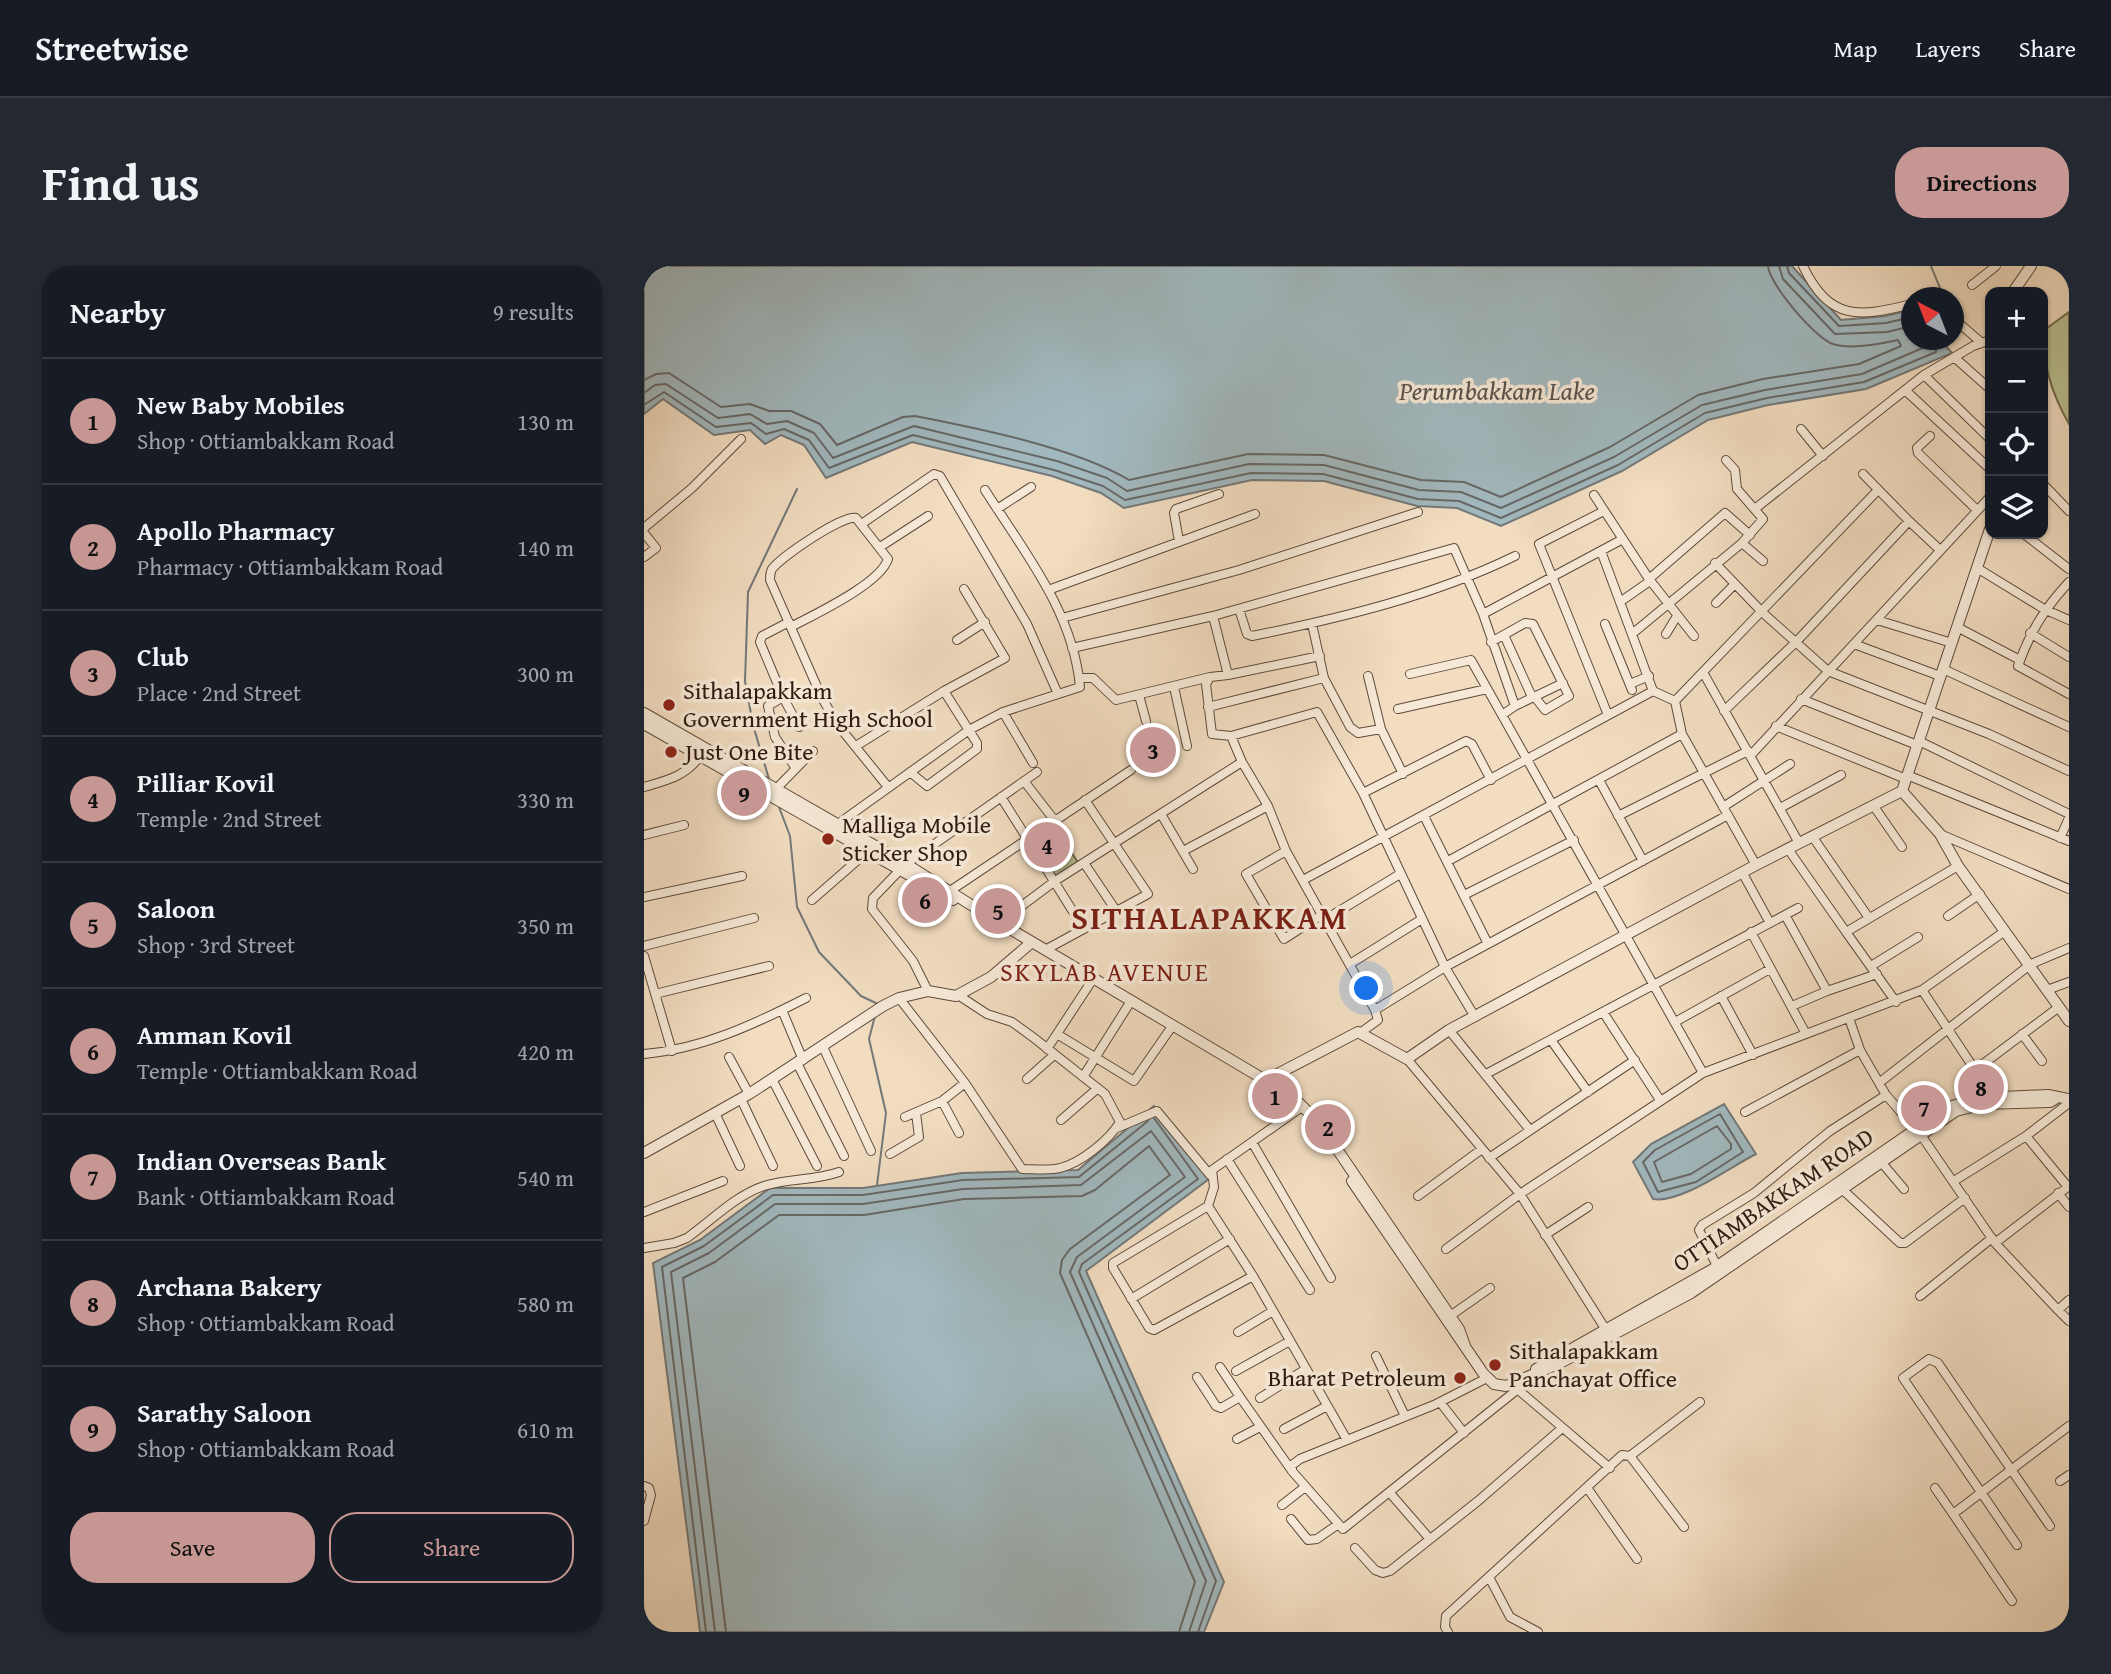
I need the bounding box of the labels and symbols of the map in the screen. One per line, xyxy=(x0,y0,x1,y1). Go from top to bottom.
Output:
north arrow xyxy=(1901,287,1964,350)
water label: Perumbakkam Lake xyxy=(1398,371,1595,410)
place label: Sithalapakkam Government High School xyxy=(683,673,933,736)
marker: Sithalapakkam Government High School xyxy=(661,697,677,713)
pin: 3 xyxy=(1130,724,1176,776)
place label: Just One Bite xyxy=(682,734,814,769)
marker: Just One Bite xyxy=(663,744,679,760)
pin: 9 xyxy=(721,767,767,819)
place label: Malliga Mobile Sticker Shop xyxy=(842,807,991,870)
pin: 4 xyxy=(1024,819,1070,871)
marker: Malliga Mobile Sticker Shop xyxy=(820,831,836,847)
pin: 6 xyxy=(902,874,948,926)
pin: 5 xyxy=(975,885,1021,937)
district label: SITHALAPAKKAM xyxy=(1071,894,1349,941)
district label: SKYLAB AVENUE xyxy=(1000,952,1210,991)
your location xyxy=(1349,971,1383,1005)
pin: 8 xyxy=(1958,1061,2004,1113)
pin: 1 xyxy=(1252,1070,1298,1122)
pin: 7 xyxy=(1901,1082,1947,1134)
pin: 2 xyxy=(1305,1101,1351,1153)
street label: OTTIAMBAKKAM ROAD xyxy=(1665,1119,1880,1280)
place label: Sithalapakkam Panchayat Office xyxy=(1509,1333,1677,1396)
marker: Sithalapakkam Panchayat Office xyxy=(1487,1357,1503,1373)
place label: Bharat Petroleum xyxy=(1268,1360,1446,1395)
marker: Bharat Petroleum xyxy=(1452,1370,1468,1386)

